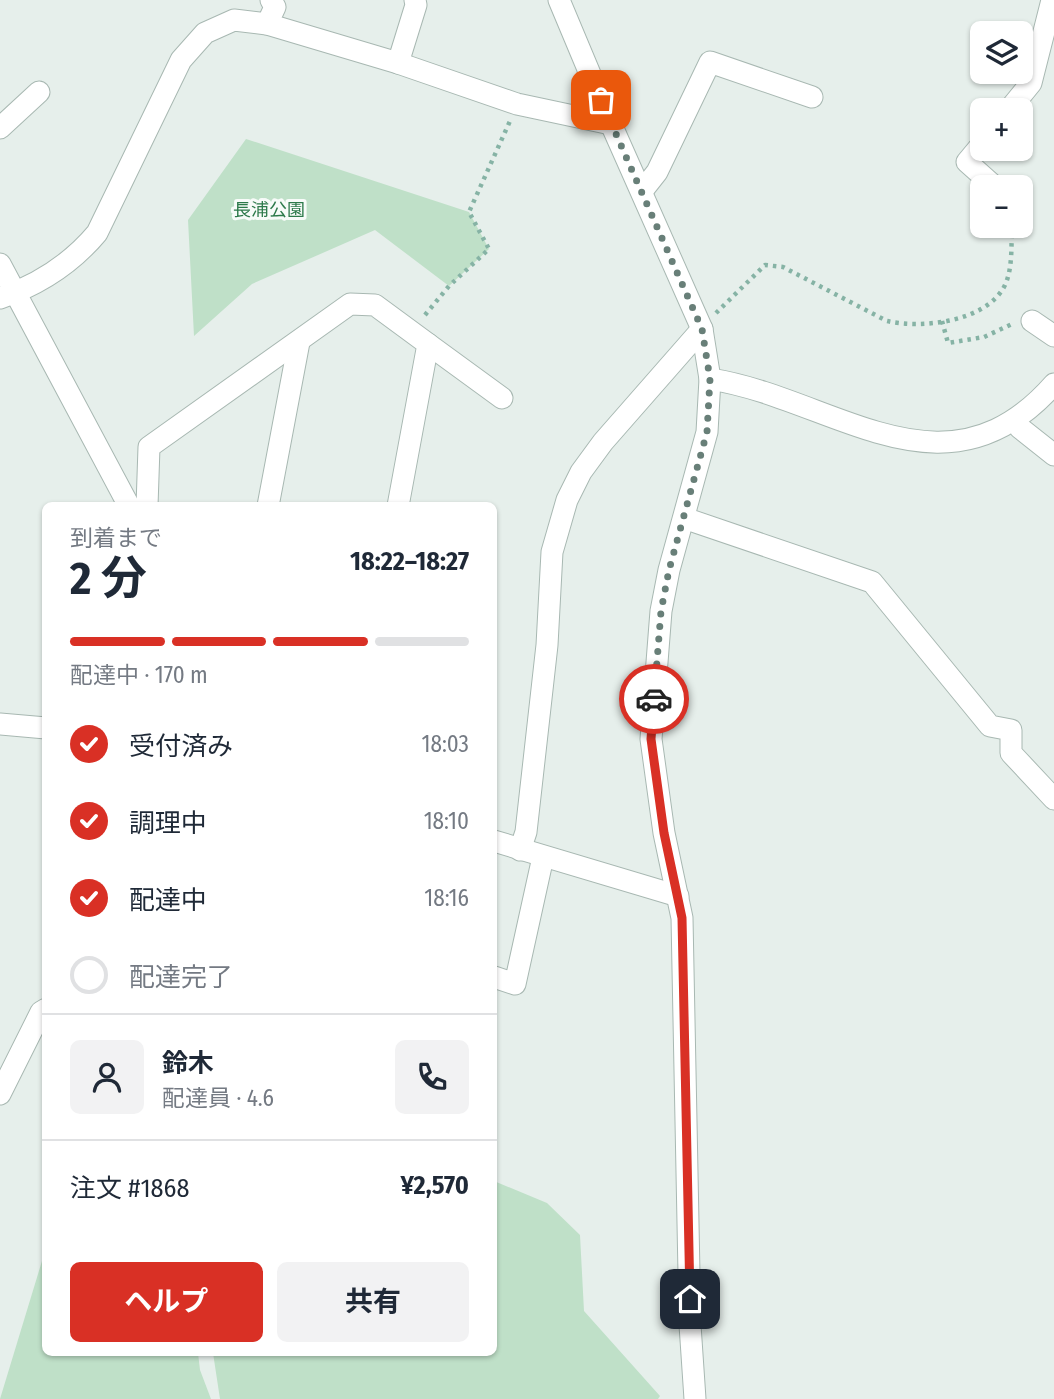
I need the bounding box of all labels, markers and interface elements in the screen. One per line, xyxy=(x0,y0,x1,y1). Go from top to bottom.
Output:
map controls xyxy=(970,21,1033,238)
button: layers xyxy=(970,21,1033,84)
pin xyxy=(571,70,631,130)
icon: bag xyxy=(582,81,620,119)
button: + xyxy=(970,98,1033,161)
button: − xyxy=(970,175,1033,238)
park label: 長浦公園 xyxy=(233,199,305,221)
text: 到着まで xyxy=(70,524,162,552)
text: 18:22–18:27 xyxy=(350,546,469,577)
text: 2 分 xyxy=(70,551,147,606)
text: 配達中 · 170 m xyxy=(70,661,208,689)
courier xyxy=(619,664,689,734)
icon: car xyxy=(635,680,673,718)
icon: check xyxy=(70,725,108,763)
text: 18:03 xyxy=(422,730,469,758)
text: 受付済み xyxy=(129,731,233,762)
icon: check xyxy=(70,802,108,840)
text: 18:10 xyxy=(424,807,469,835)
text: 調理中 xyxy=(129,808,207,839)
icon: check xyxy=(70,879,108,917)
text: 18:16 xyxy=(424,884,469,912)
text: 配達中 xyxy=(129,885,207,916)
text: 配達完了 xyxy=(129,962,233,993)
button: person xyxy=(70,1040,144,1114)
button: phone xyxy=(395,1040,469,1114)
text: 鈴木 xyxy=(162,1048,214,1079)
text: 配達員 · 4.6 xyxy=(162,1084,274,1112)
text: ¥2,570 xyxy=(401,1170,469,1201)
text: 注文 #1868 xyxy=(70,1173,189,1204)
button: ヘルプ xyxy=(70,1262,263,1342)
button: 共有 xyxy=(277,1262,469,1342)
pin xyxy=(660,1269,720,1329)
icon: home xyxy=(671,1280,709,1318)

